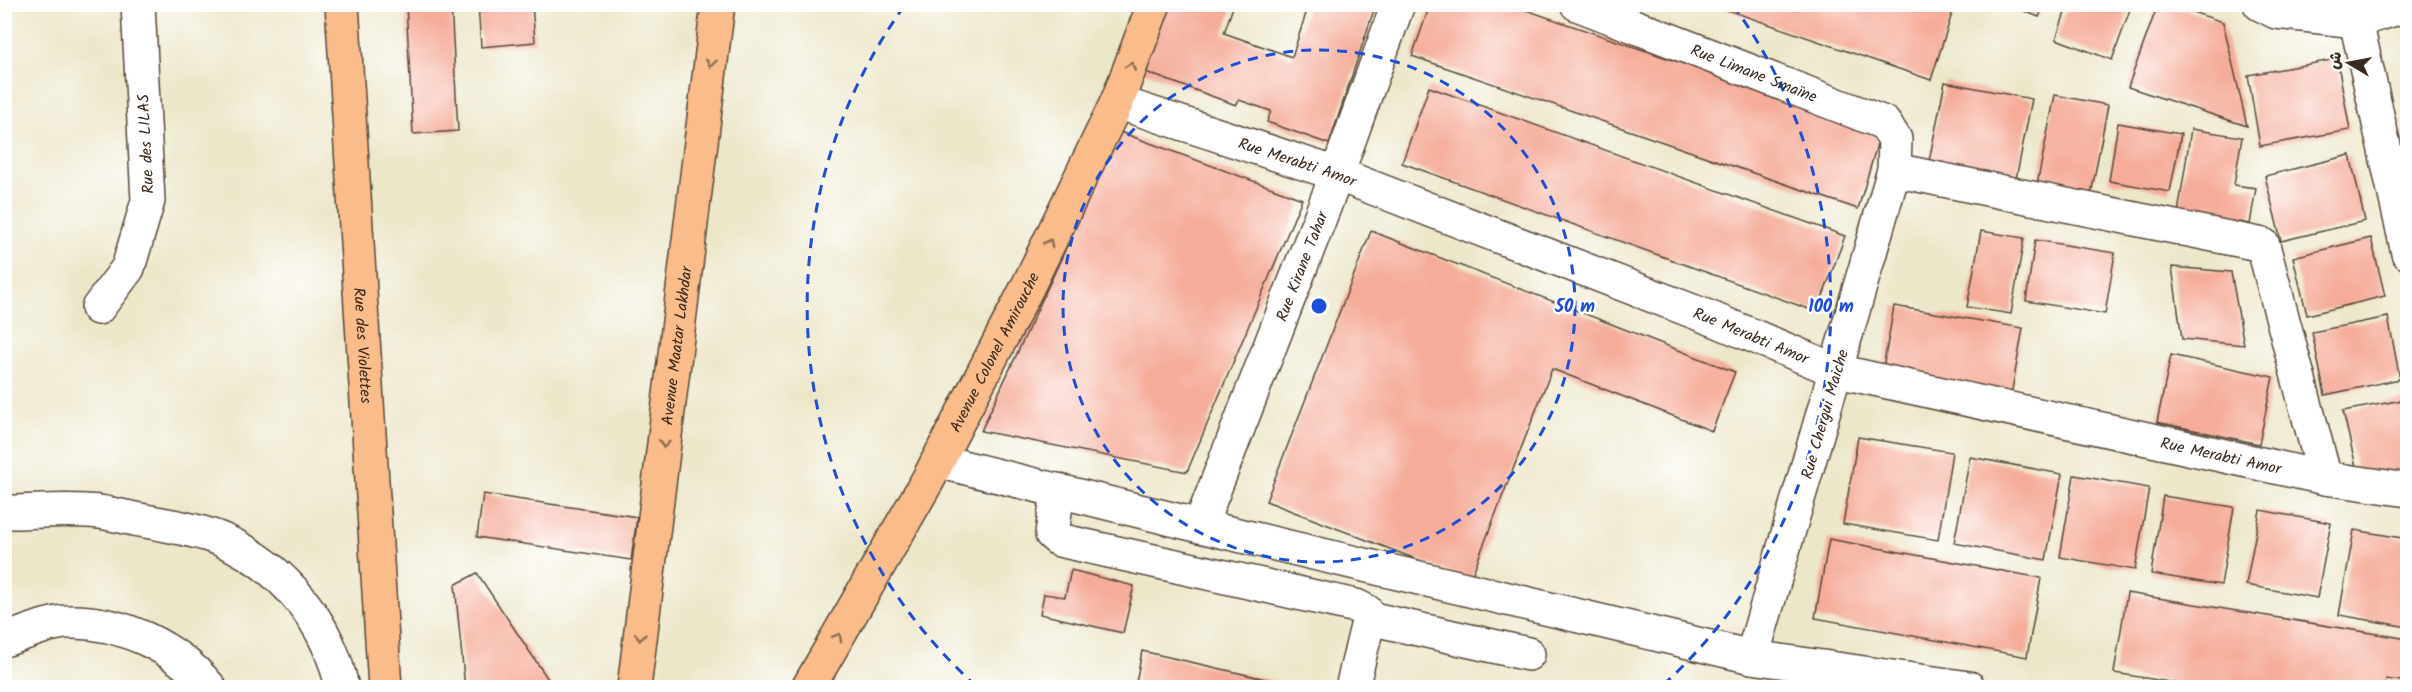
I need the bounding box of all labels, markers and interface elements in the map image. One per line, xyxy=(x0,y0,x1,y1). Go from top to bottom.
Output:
north arrow xyxy=(2319,33,2379,93)
street label: Rue Limane Smaïne xyxy=(1687,38,1821,110)
text: ش xyxy=(2322,50,2350,71)
one-way arrow xyxy=(705,58,718,67)
one-way arrow xyxy=(1123,61,1136,72)
street label: Rue des LILAS xyxy=(131,93,162,194)
street label: Rue Merabti Amor xyxy=(1235,131,1361,195)
street label: Rue Kirane Tahar xyxy=(1270,206,1336,325)
one-way arrow xyxy=(1041,238,1053,249)
street label: Avenue Maatar Lakhdar xyxy=(655,263,700,427)
street label: Avenue Colonel Amirouche xyxy=(944,268,1047,437)
street label: Rue des Violettes xyxy=(346,287,378,404)
text: 50 m xyxy=(1554,293,1595,322)
text: 100 m xyxy=(1808,293,1854,322)
centre of rings xyxy=(1309,296,1329,316)
street label: Rue Merabti Amor xyxy=(1689,302,1814,372)
street label: Rue Chergui Maiche xyxy=(1795,347,1856,482)
street label: Rue Merabti Amor xyxy=(2158,431,2285,482)
one-way arrow xyxy=(658,439,671,448)
one-way arrow xyxy=(634,633,647,642)
one-way arrow xyxy=(830,633,842,643)

